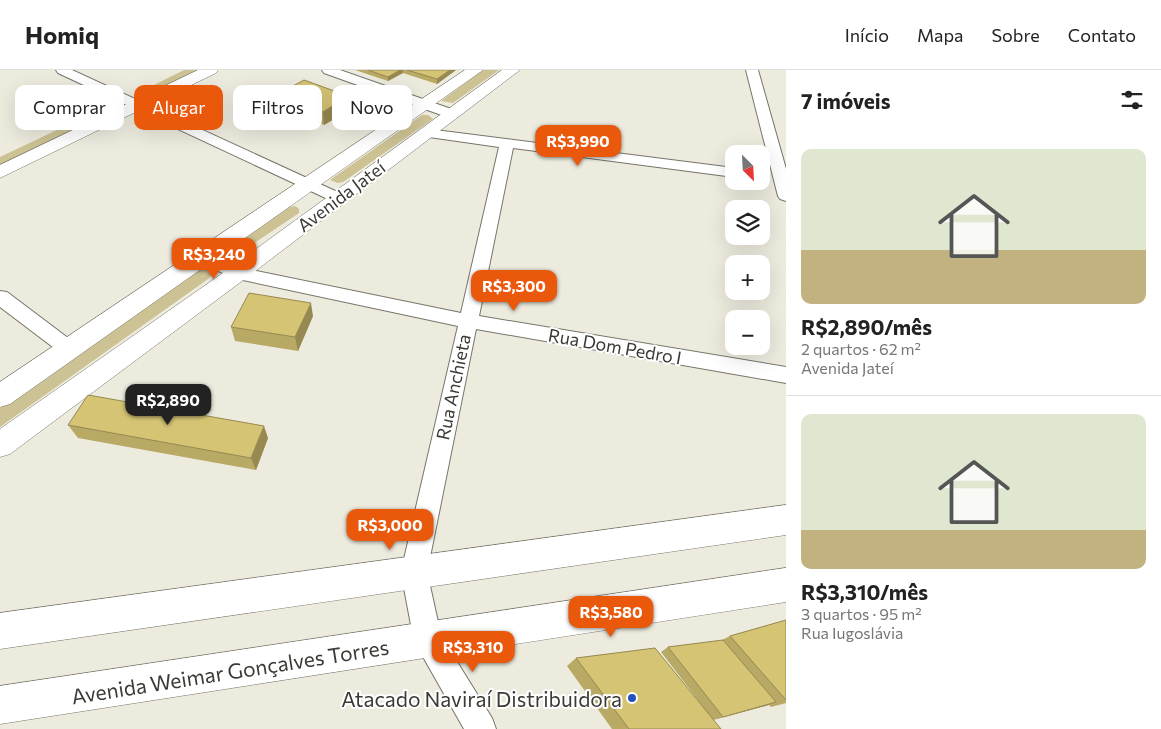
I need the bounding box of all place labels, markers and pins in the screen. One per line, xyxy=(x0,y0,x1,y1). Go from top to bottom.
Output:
pin: R$3,990 xyxy=(532,124,624,167)
pin: R$3,240 xyxy=(168,238,260,280)
pin: R$3,300 xyxy=(468,270,560,312)
pin: R$2,890 xyxy=(122,384,214,426)
pin: R$3,000 xyxy=(344,508,436,551)
pin: R$3,580 xyxy=(565,596,657,638)
pin: R$3,310 xyxy=(427,630,519,673)
place label: Atacado Naviraí Distribuidora xyxy=(341,686,622,711)
marker: Atacado Naviraí Distribuidora xyxy=(626,692,638,704)

